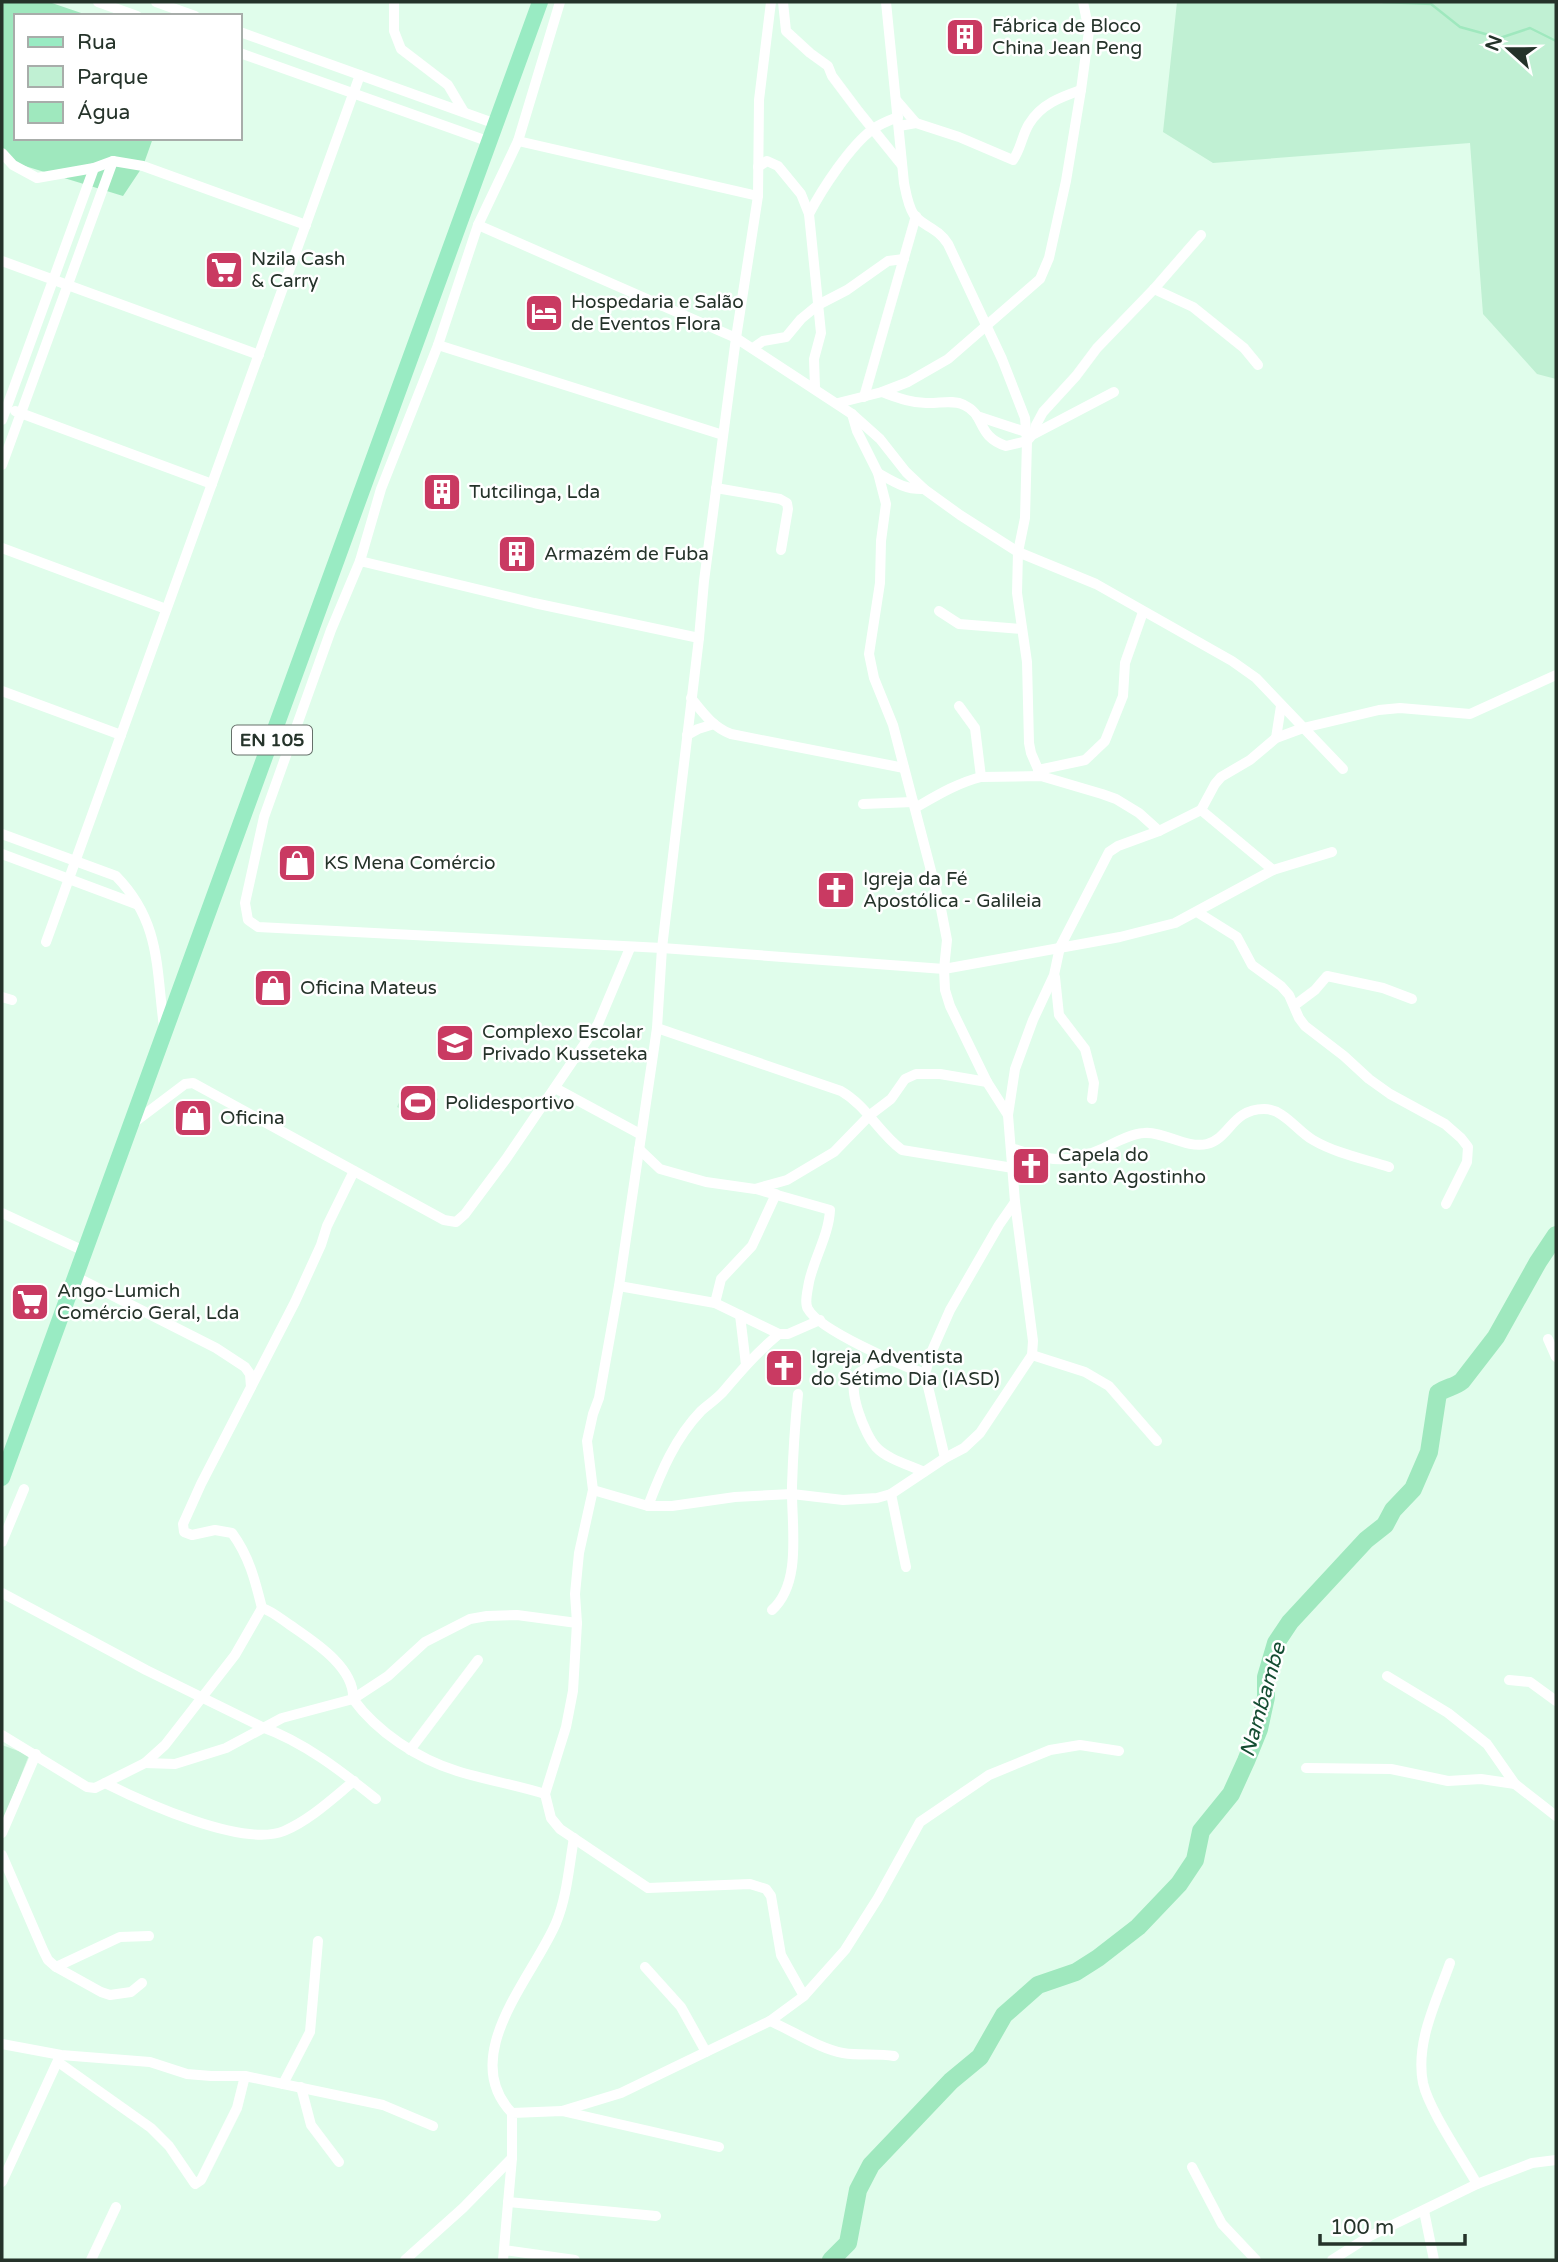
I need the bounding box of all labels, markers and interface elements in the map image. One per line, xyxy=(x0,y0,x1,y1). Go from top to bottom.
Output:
legend xyxy=(14,14,242,140)
north arrow xyxy=(1474,14,1544,84)
place label: Fábrica de Bloco China Jean Peng xyxy=(992,15,1142,59)
building icon: Fábrica de Bloco China Jean Peng xyxy=(944,16,986,58)
text: Rua xyxy=(77,30,117,55)
text: N xyxy=(1481,32,1507,54)
text: Parque xyxy=(77,65,148,90)
text: Água xyxy=(77,100,130,125)
place label: Nzila Cash & Carry xyxy=(251,248,345,292)
supermarket icon: Nzila Cash & Carry xyxy=(203,249,245,291)
place label: Hospedaria e Salão de Eventos Flora xyxy=(571,291,744,335)
hotel icon: Hospedaria e Salão de Eventos Flora xyxy=(523,292,565,334)
building icon: Tutcilinga, Lda xyxy=(421,471,463,513)
place label: Tutcilinga, Lda xyxy=(469,481,600,503)
building icon: Armazém de Fuba xyxy=(496,533,538,575)
place label: Armazém de Fuba xyxy=(544,543,709,565)
road number: EN 105 xyxy=(232,726,312,754)
shop icon: KS Mena Comércio xyxy=(276,842,318,884)
place label: KS Mena Comércio xyxy=(324,852,495,874)
place label: Igreja da Fé Apostólica - Galileia xyxy=(863,868,1042,912)
church icon: Igreja da Fé Apostólica - Galileia xyxy=(815,869,857,911)
shop icon: Oficina Mateus xyxy=(252,967,294,1009)
place label: Oficina Mateus xyxy=(300,977,437,999)
place label: Complexo Escolar Privado Kusseteka xyxy=(482,1021,648,1065)
school or university icon: Complexo Escolar Privado Kusseteka xyxy=(434,1022,476,1064)
sports icon: Polidesportivo xyxy=(397,1082,439,1124)
place label: Polidesportivo xyxy=(445,1092,575,1114)
shop icon: Oficina xyxy=(172,1097,214,1139)
place label: Oficina xyxy=(220,1107,285,1129)
place label: Capela do santo Agostinho xyxy=(1058,1144,1206,1188)
church icon: Capela do santo Agostinho xyxy=(1010,1145,1052,1187)
place label: Ango-Lumich Comércio Geral, Lda xyxy=(57,1280,239,1324)
supermarket icon: Ango-Lumich Comércio Geral, Lda xyxy=(9,1281,51,1323)
place label: Igreja Adventista do Sétimo Dia (IASD) xyxy=(811,1346,1000,1390)
church icon: Igreja Adventista do Sétimo Dia (IASD) xyxy=(763,1347,805,1389)
water label: Nambambe xyxy=(1235,1639,1292,1760)
scale bar xyxy=(1320,2202,1465,2246)
text: 100 m xyxy=(1330,2215,1394,2240)

